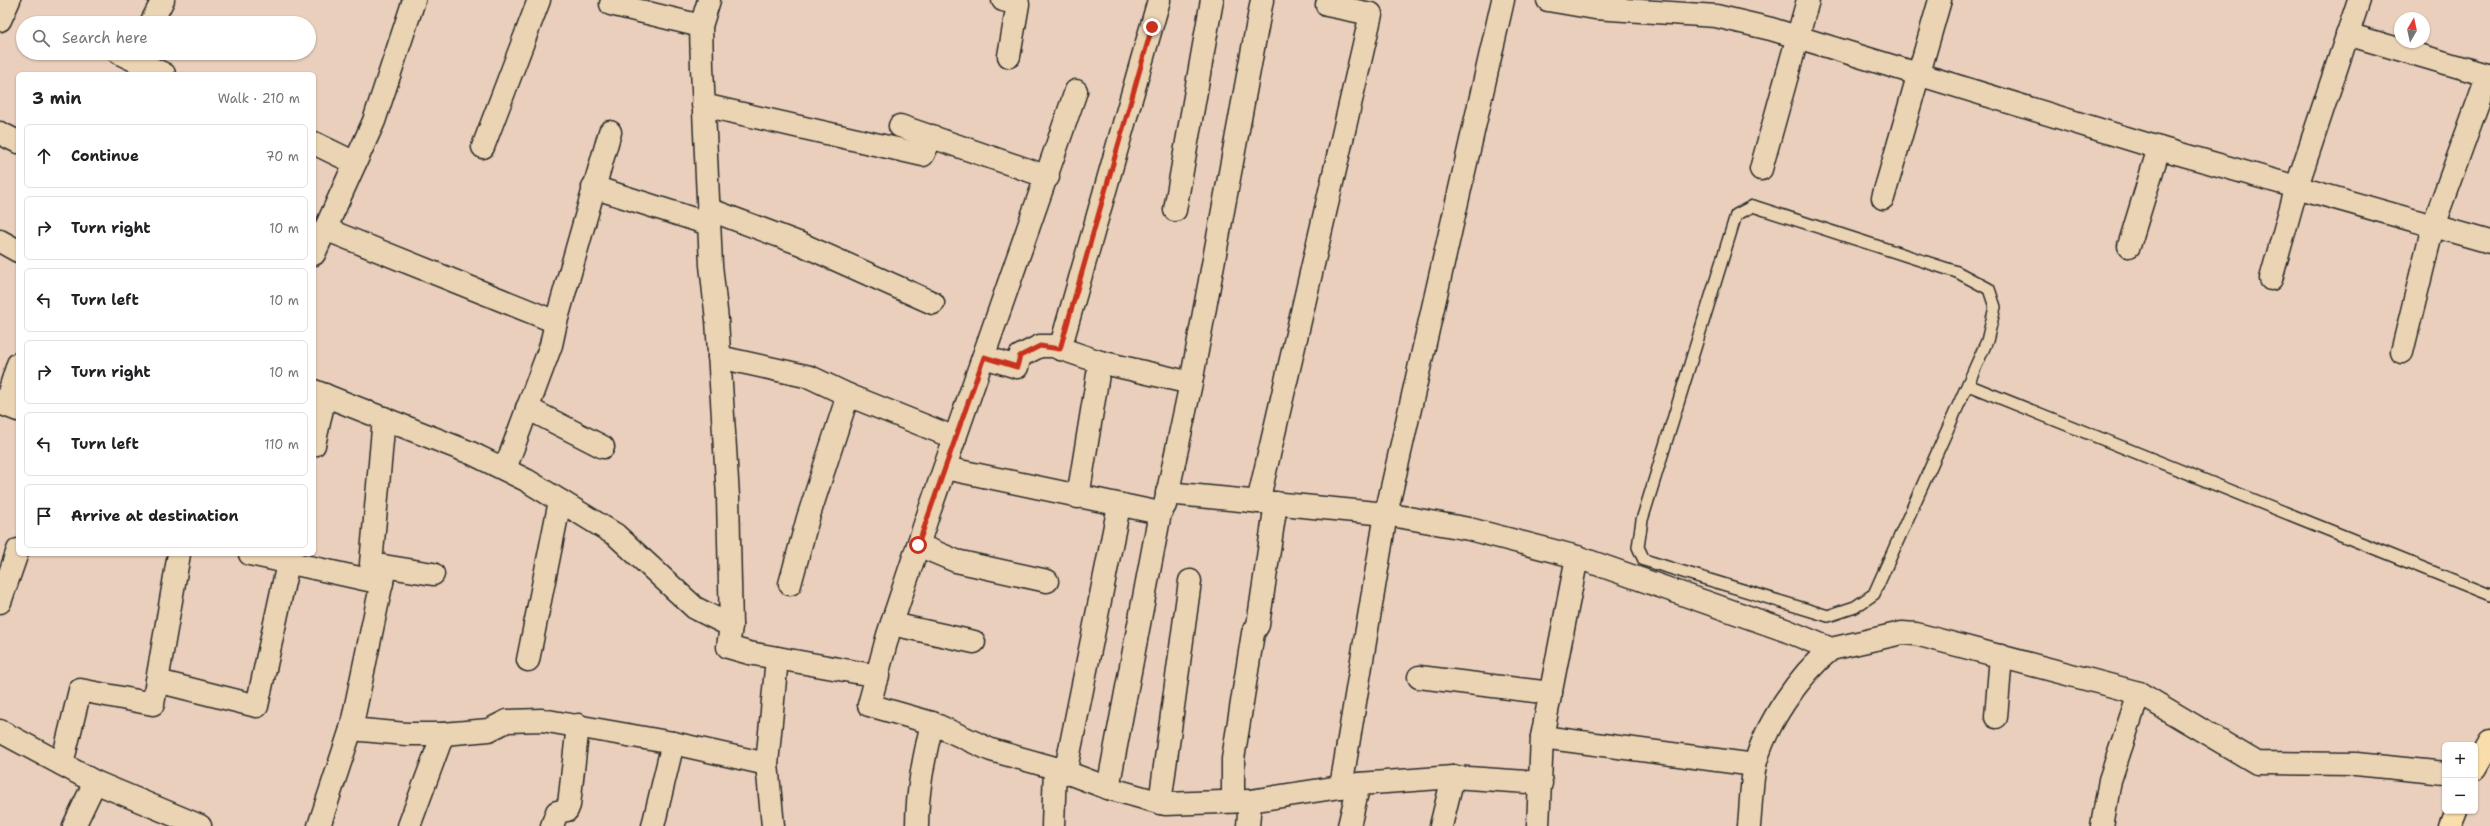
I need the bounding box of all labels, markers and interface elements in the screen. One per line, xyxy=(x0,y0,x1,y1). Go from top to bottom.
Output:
north arrow xyxy=(2394,12,2430,48)
search box xyxy=(16,16,316,60)
route end xyxy=(1143,18,1161,36)
icon: search xyxy=(30,27,52,49)
text: Search here xyxy=(62,28,148,48)
text: 3 min xyxy=(32,87,82,109)
text: Walk · 210 m xyxy=(218,90,300,107)
icon: ahead xyxy=(33,145,55,167)
text: Continue xyxy=(71,146,139,166)
text: 70 m xyxy=(265,148,299,165)
icon: right xyxy=(33,217,55,239)
text: Turn right xyxy=(71,218,151,238)
text: 10 m xyxy=(269,220,299,237)
icon: left xyxy=(33,289,55,311)
text: Turn left xyxy=(71,290,139,310)
text: 10 m xyxy=(269,292,299,309)
icon: right xyxy=(33,361,55,383)
text: Turn right xyxy=(71,362,151,382)
text: 10 m xyxy=(269,364,299,381)
icon: left xyxy=(33,433,55,455)
text: Turn left xyxy=(71,434,139,454)
text: 110 m xyxy=(264,436,299,453)
icon: arrive xyxy=(33,505,55,527)
text: Arrive at destination xyxy=(71,506,239,526)
route start xyxy=(909,536,927,554)
map controls xyxy=(2442,742,2478,814)
button: + xyxy=(2442,742,2478,778)
button: − xyxy=(2442,778,2478,814)

